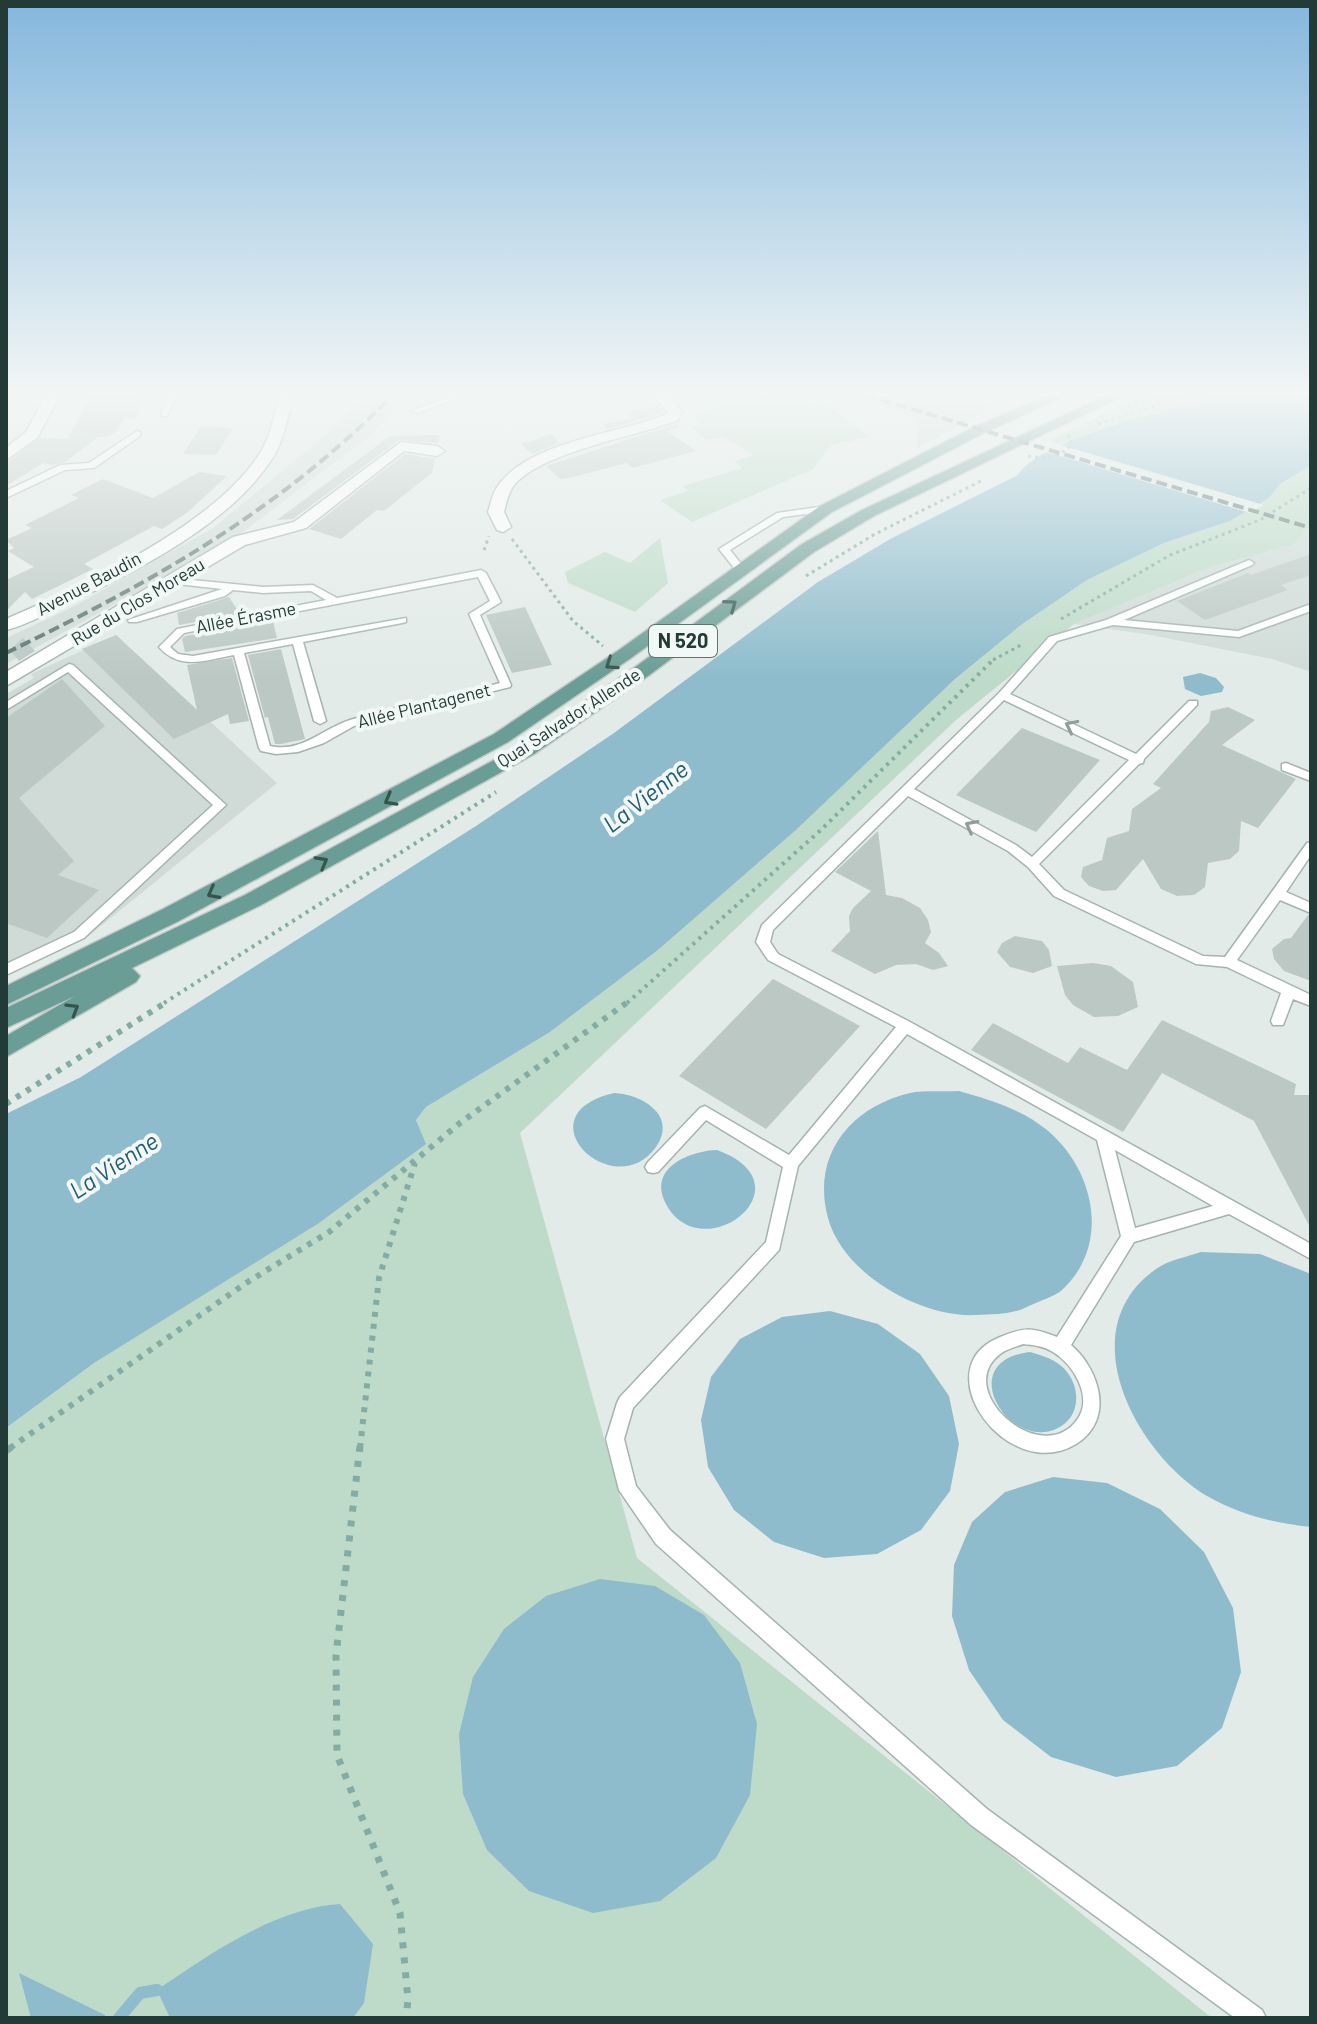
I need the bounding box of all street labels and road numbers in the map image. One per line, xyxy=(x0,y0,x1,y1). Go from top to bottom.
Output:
street label: Avenue Baudin xyxy=(33,546,144,620)
street label: Rue du Clos Moreau xyxy=(67,553,208,650)
street label: Allée Érasme xyxy=(194,597,298,638)
road number: N 520 xyxy=(649,625,717,657)
street label: Quai Salvador Allende xyxy=(493,663,644,772)
street label: Allée Plantagenet xyxy=(355,678,493,732)

